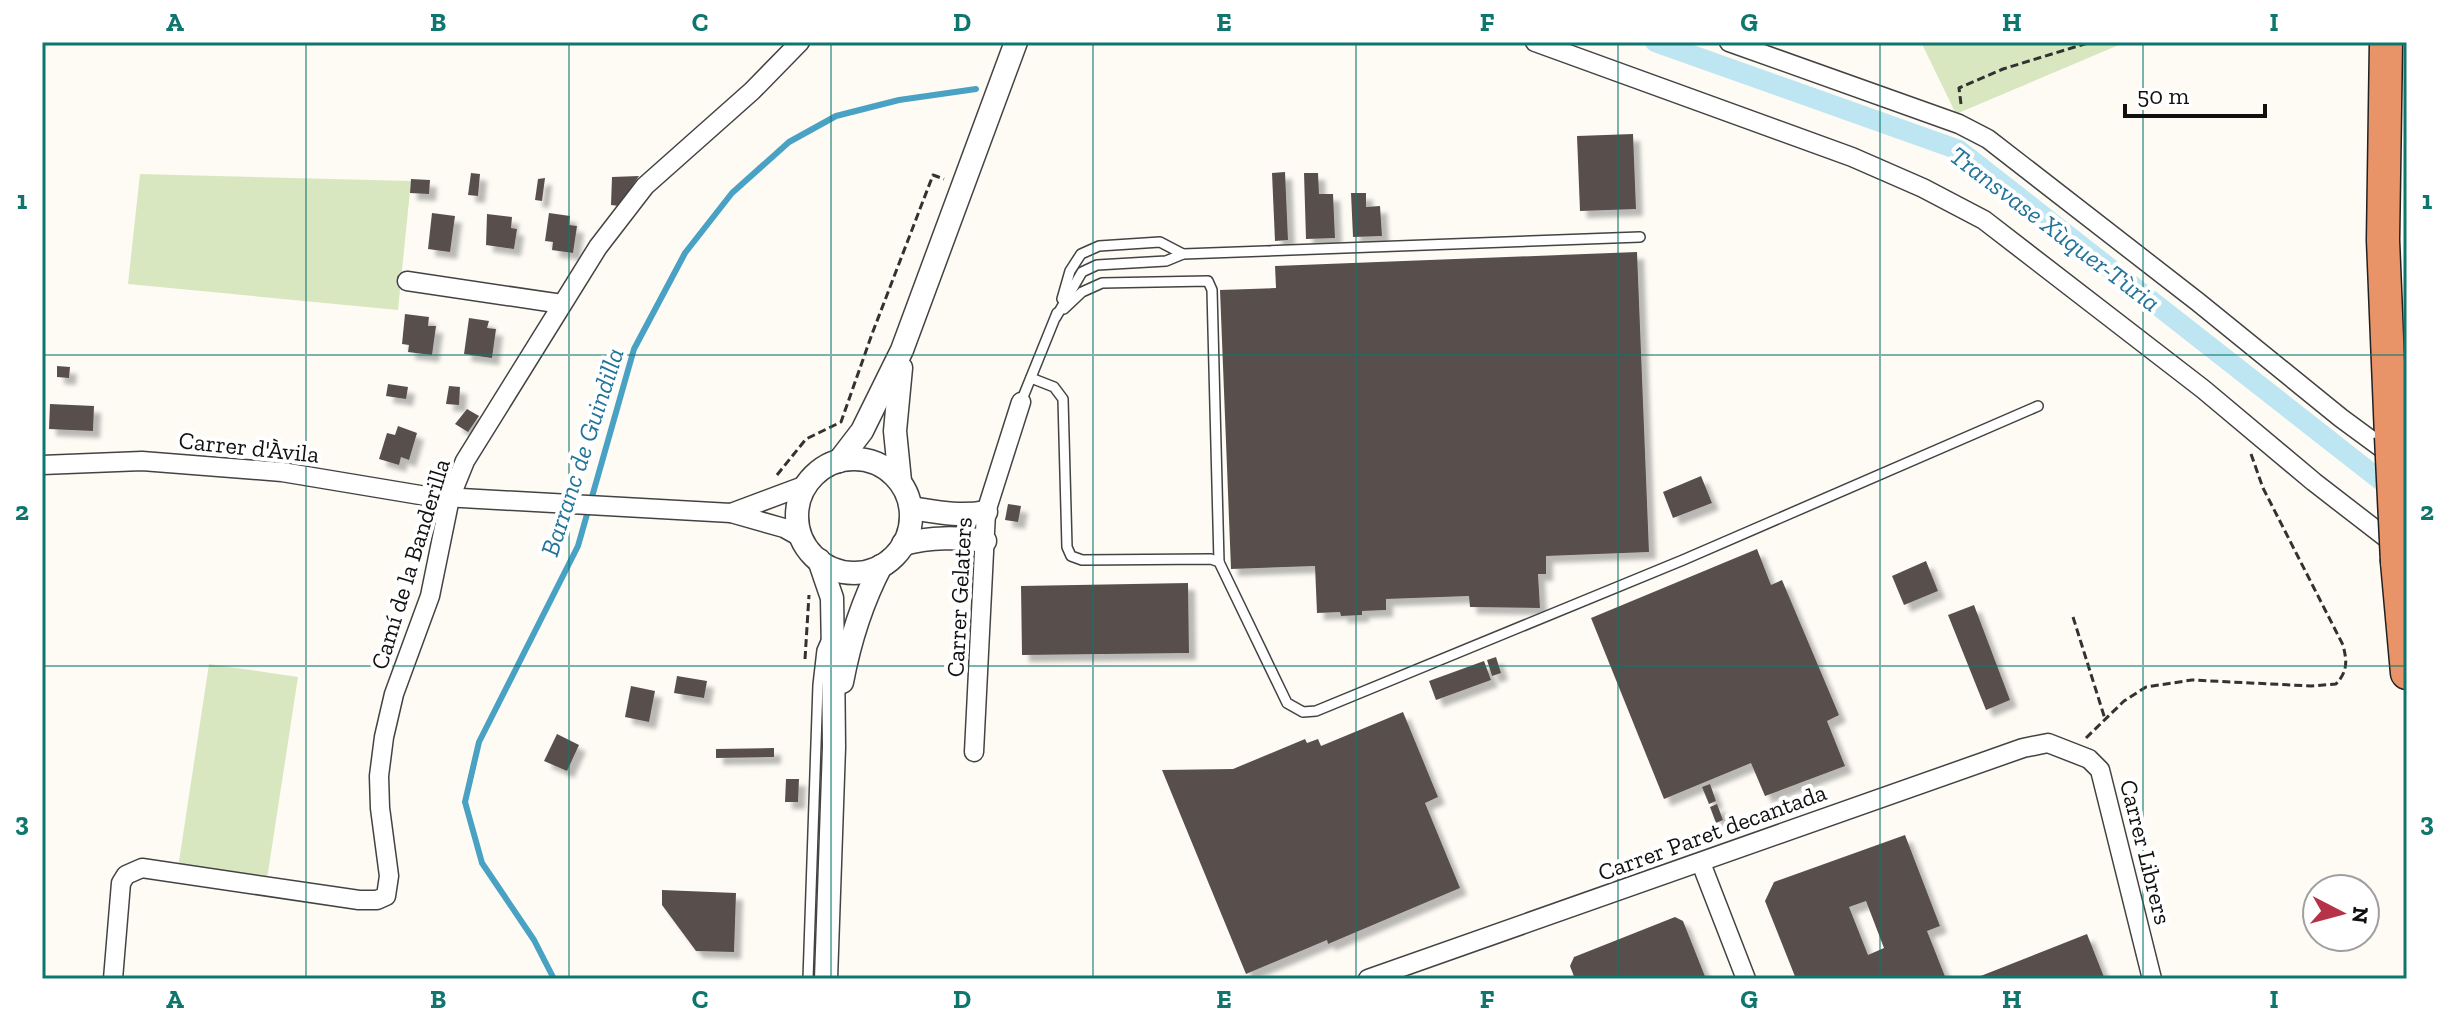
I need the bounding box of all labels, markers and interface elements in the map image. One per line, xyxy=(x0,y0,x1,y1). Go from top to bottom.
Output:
text: A xyxy=(166,6,184,38)
text: B xyxy=(430,6,446,38)
text: C xyxy=(692,6,708,38)
text: D xyxy=(953,6,971,38)
text: E xyxy=(1216,6,1232,38)
text: F xyxy=(1480,6,1495,38)
text: G xyxy=(1740,6,1758,38)
text: H xyxy=(2002,6,2022,38)
text: I xyxy=(2269,6,2279,38)
scale bar xyxy=(2125,68,2265,118)
text: 50 m xyxy=(2137,81,2190,110)
water label: Transvase Xùquer-Tùria xyxy=(1943,139,2167,319)
text: 1 xyxy=(17,184,28,216)
text: 1 xyxy=(2422,184,2433,216)
water label: Barranc de Guindilla xyxy=(533,344,631,560)
street label: Carrer d'Àvila xyxy=(177,425,321,469)
street label: Camí de la Banderilla xyxy=(364,455,456,673)
text: 2 xyxy=(15,495,29,527)
text: 2 xyxy=(2420,495,2434,527)
street label: Carrer Gelaters xyxy=(940,516,978,678)
street label: Carrer Paret decantada xyxy=(1594,777,1830,887)
street label: Carrer Librers xyxy=(2114,777,2178,927)
text: 3 xyxy=(15,806,29,838)
text: 3 xyxy=(2420,806,2434,838)
north arrow xyxy=(2301,873,2381,953)
text: N xyxy=(2346,905,2375,925)
text: A xyxy=(166,983,184,1015)
text: B xyxy=(430,983,446,1015)
text: C xyxy=(692,983,708,1015)
text: D xyxy=(953,983,971,1015)
text: E xyxy=(1216,983,1232,1015)
text: F xyxy=(1480,983,1495,1015)
text: G xyxy=(1740,983,1758,1015)
text: H xyxy=(2002,983,2022,1015)
text: I xyxy=(2269,983,2279,1015)

